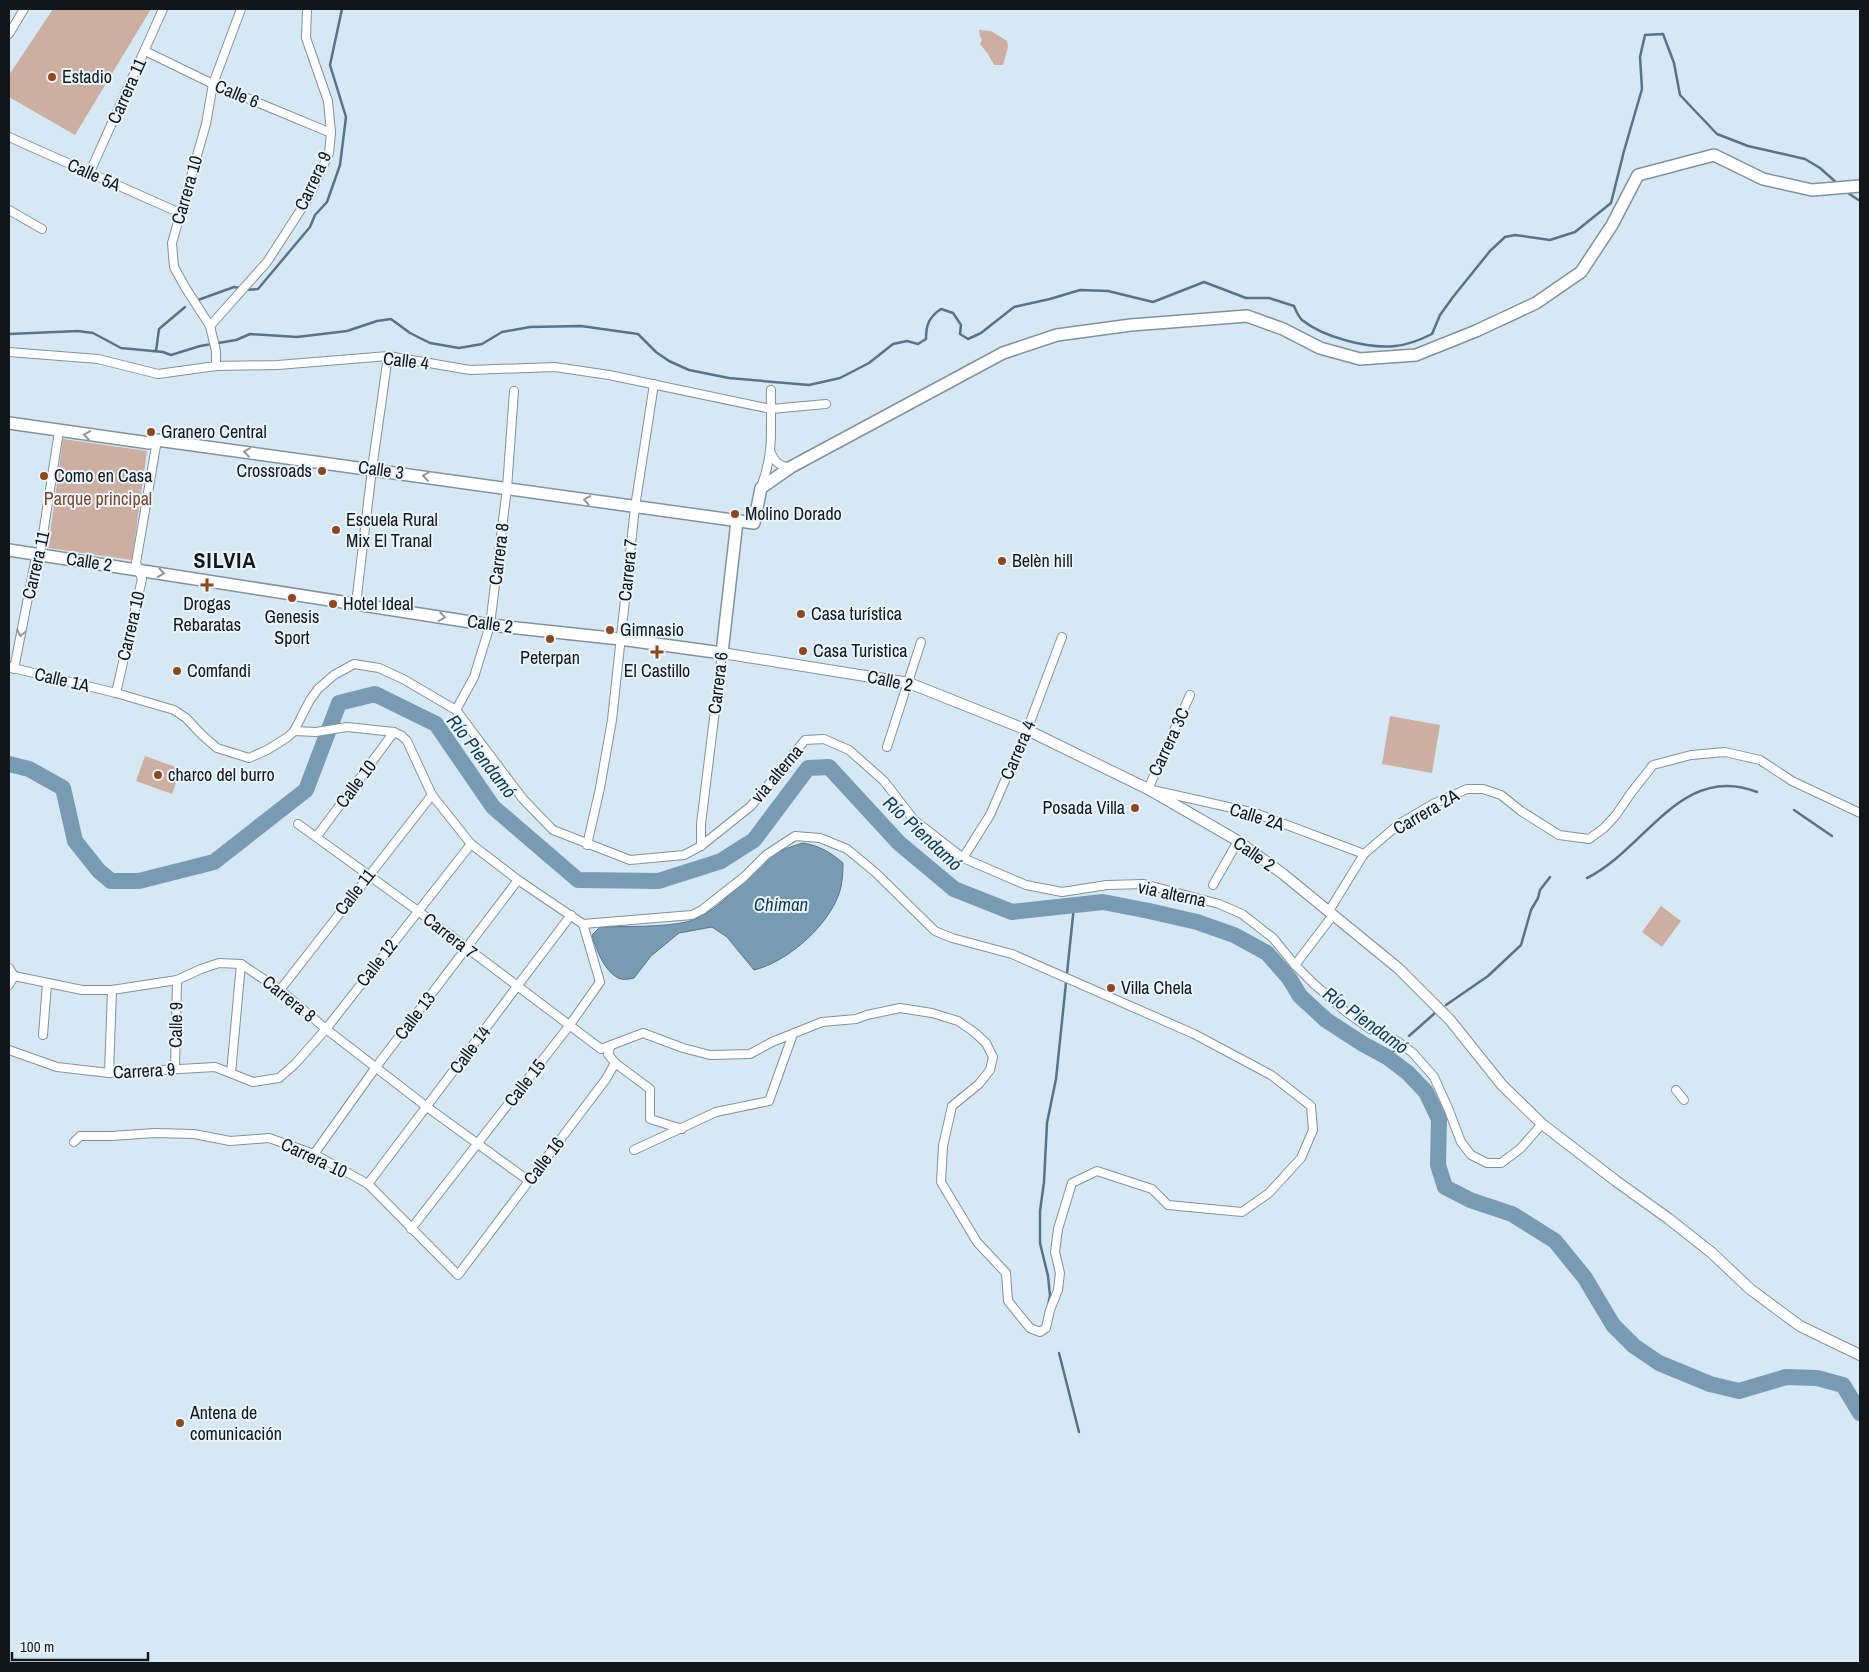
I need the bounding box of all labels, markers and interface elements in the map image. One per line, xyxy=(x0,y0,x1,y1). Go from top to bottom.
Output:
street label: Carrera 11 xyxy=(101,53,152,128)
place label: Estadio xyxy=(62,64,112,89)
marker: Estadio xyxy=(46,71,58,83)
street label: Calle 6 xyxy=(211,73,263,114)
street label: Carrera 9 xyxy=(288,147,337,214)
street label: Calle 5A xyxy=(64,152,125,197)
street label: Carrera 10 xyxy=(165,153,208,227)
street label: Calle 4 xyxy=(382,345,430,376)
place label: Granero Central xyxy=(161,419,267,444)
marker: Granero Central xyxy=(145,426,157,438)
one-way arrow xyxy=(82,430,91,440)
one-way arrow xyxy=(243,447,251,458)
street label: Calle 3 xyxy=(357,454,406,485)
place label: Crossroads xyxy=(237,458,312,483)
place label: Como en Casa xyxy=(54,463,152,488)
marker: Crossroads xyxy=(316,465,328,477)
marker: Como en Casa xyxy=(38,470,50,482)
one-way arrow xyxy=(421,472,430,482)
park label: Parque principal xyxy=(44,486,152,511)
one-way arrow xyxy=(582,495,591,505)
place label: Molino Dorado xyxy=(745,501,842,526)
place label: Escuela Rural Mix El Tranal xyxy=(346,507,438,553)
marker: Molino Dorado xyxy=(729,508,741,520)
street label: Carrera 8 xyxy=(482,521,515,586)
marker: Escuela Rural Mix El Tranal xyxy=(330,524,342,536)
street label: Carrera 11 xyxy=(16,527,56,602)
street label: Carrera 7 xyxy=(612,538,643,602)
district label: SILVIA xyxy=(194,545,256,575)
street label: Calle 2 xyxy=(64,546,114,577)
place label: Belèn hill xyxy=(1012,548,1073,573)
marker: Belèn hill xyxy=(996,555,1008,567)
one-way arrow xyxy=(156,567,165,577)
marker: Drogas Rebaratas xyxy=(201,579,213,591)
street label: Carrera 10 xyxy=(110,589,151,663)
place label: Drogas Rebaratas xyxy=(173,591,241,637)
place label: Hotel Ideal xyxy=(343,591,414,616)
marker: Genesis Sport xyxy=(286,592,298,604)
marker: Hotel Ideal xyxy=(327,598,339,610)
place label: Casa turística xyxy=(811,601,902,626)
place label: Genesis Sport xyxy=(265,604,319,650)
street label: Calle 2 xyxy=(466,608,515,639)
marker: Casa turística xyxy=(795,608,807,620)
one-way arrow xyxy=(438,612,447,622)
place label: Gimnasio xyxy=(620,617,684,642)
marker: Gimnasio xyxy=(604,624,616,636)
one-way arrow xyxy=(17,628,27,637)
marker: Peterpan xyxy=(544,633,556,645)
place label: Casa Turistica xyxy=(813,638,907,663)
place label: Peterpan xyxy=(520,645,580,670)
marker: Casa Turistica xyxy=(797,645,809,657)
marker: El Castillo xyxy=(651,646,663,658)
street label: Carrera 6 xyxy=(701,650,734,715)
place label: Comfandi xyxy=(187,658,251,683)
place label: El Castillo xyxy=(624,658,690,683)
street label: Calle 1A xyxy=(32,661,92,698)
street label: Calle 2 xyxy=(865,664,915,698)
marker: Comfandi xyxy=(171,665,183,677)
street label: Carrera 3C xyxy=(1142,703,1195,780)
water label: Río Piendamó xyxy=(441,709,523,804)
street label: Carrera 4 xyxy=(994,716,1041,783)
street label: via alterna xyxy=(745,739,808,808)
street label: Calle 10 xyxy=(329,755,382,813)
place label: charco del burro xyxy=(168,762,275,787)
marker: charco del burro xyxy=(152,769,164,781)
street label: Carrera 2A xyxy=(1388,783,1463,840)
water label: Río Piendamó xyxy=(878,790,969,877)
place label: Posada Villa xyxy=(1042,795,1125,820)
street label: Calle 2A xyxy=(1227,796,1288,837)
marker: Posada Villa xyxy=(1129,802,1141,814)
street label: Calle 2 xyxy=(1228,830,1280,877)
street label: Calle 11 xyxy=(328,862,381,920)
street label: via alterna xyxy=(1136,874,1208,913)
water label: Chiman xyxy=(754,891,808,917)
street label: Carrera 7 xyxy=(418,907,483,965)
street label: Calle 12 xyxy=(350,934,403,992)
street label: Carrera 8 xyxy=(257,969,321,1028)
place label: Villa Chela xyxy=(1121,975,1192,1000)
water label: Río Piendamó xyxy=(1318,980,1414,1060)
marker: Villa Chela xyxy=(1105,982,1117,994)
street label: Calle 13 xyxy=(388,987,441,1045)
street label: Calle 9 xyxy=(163,1002,188,1048)
street label: Calle 14 xyxy=(443,1021,496,1079)
street label: Calle 15 xyxy=(498,1054,551,1112)
street label: Carrera 9 xyxy=(112,1056,176,1085)
street label: Carrera 10 xyxy=(277,1131,351,1184)
street label: Calle 16 xyxy=(517,1132,570,1190)
place label: Antena de comunicación xyxy=(189,1400,282,1446)
marker: Antena de comunicación xyxy=(174,1417,186,1429)
scale bar xyxy=(12,1630,149,1662)
text: 100 m xyxy=(20,1636,54,1657)

